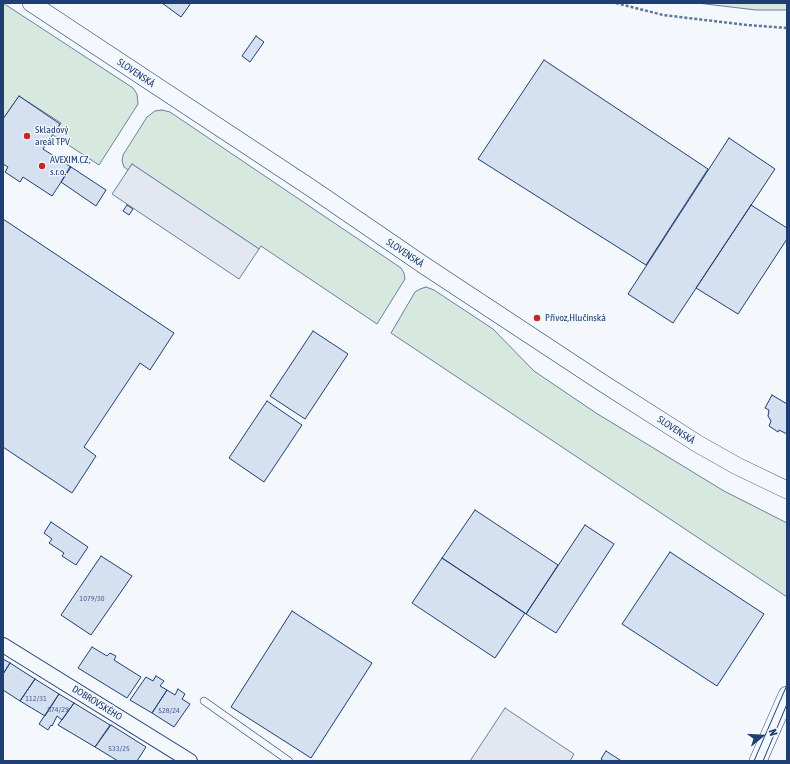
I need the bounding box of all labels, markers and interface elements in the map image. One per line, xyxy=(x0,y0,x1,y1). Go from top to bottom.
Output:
street label: SLOVENSKÁ xyxy=(115,56,157,90)
place label: Skladový areál TPV xyxy=(35,124,70,148)
marker: Skladový areál TPV xyxy=(22,131,32,141)
place label: AVEXIM.CZ, s.r.o. xyxy=(50,154,90,178)
marker: AVEXIM.CZ, s.r.o. xyxy=(37,161,47,171)
street label: SLOVENSKÁ xyxy=(384,236,426,270)
place label: Přívoz,Hlučínská xyxy=(545,312,606,324)
marker: Přívoz,Hlučínská xyxy=(532,313,542,323)
street label: SLOVENSKÁ xyxy=(655,413,697,447)
house number: 1079/30 xyxy=(79,593,105,603)
street label: DOBROVSKÉHO xyxy=(70,683,124,723)
house number: 112/31 xyxy=(25,693,47,703)
house number: 874/29 xyxy=(47,704,69,714)
house number: 528/24 xyxy=(158,705,180,715)
north arrow xyxy=(742,716,782,756)
text: N xyxy=(767,727,780,737)
house number: 533/25 xyxy=(108,743,130,753)

